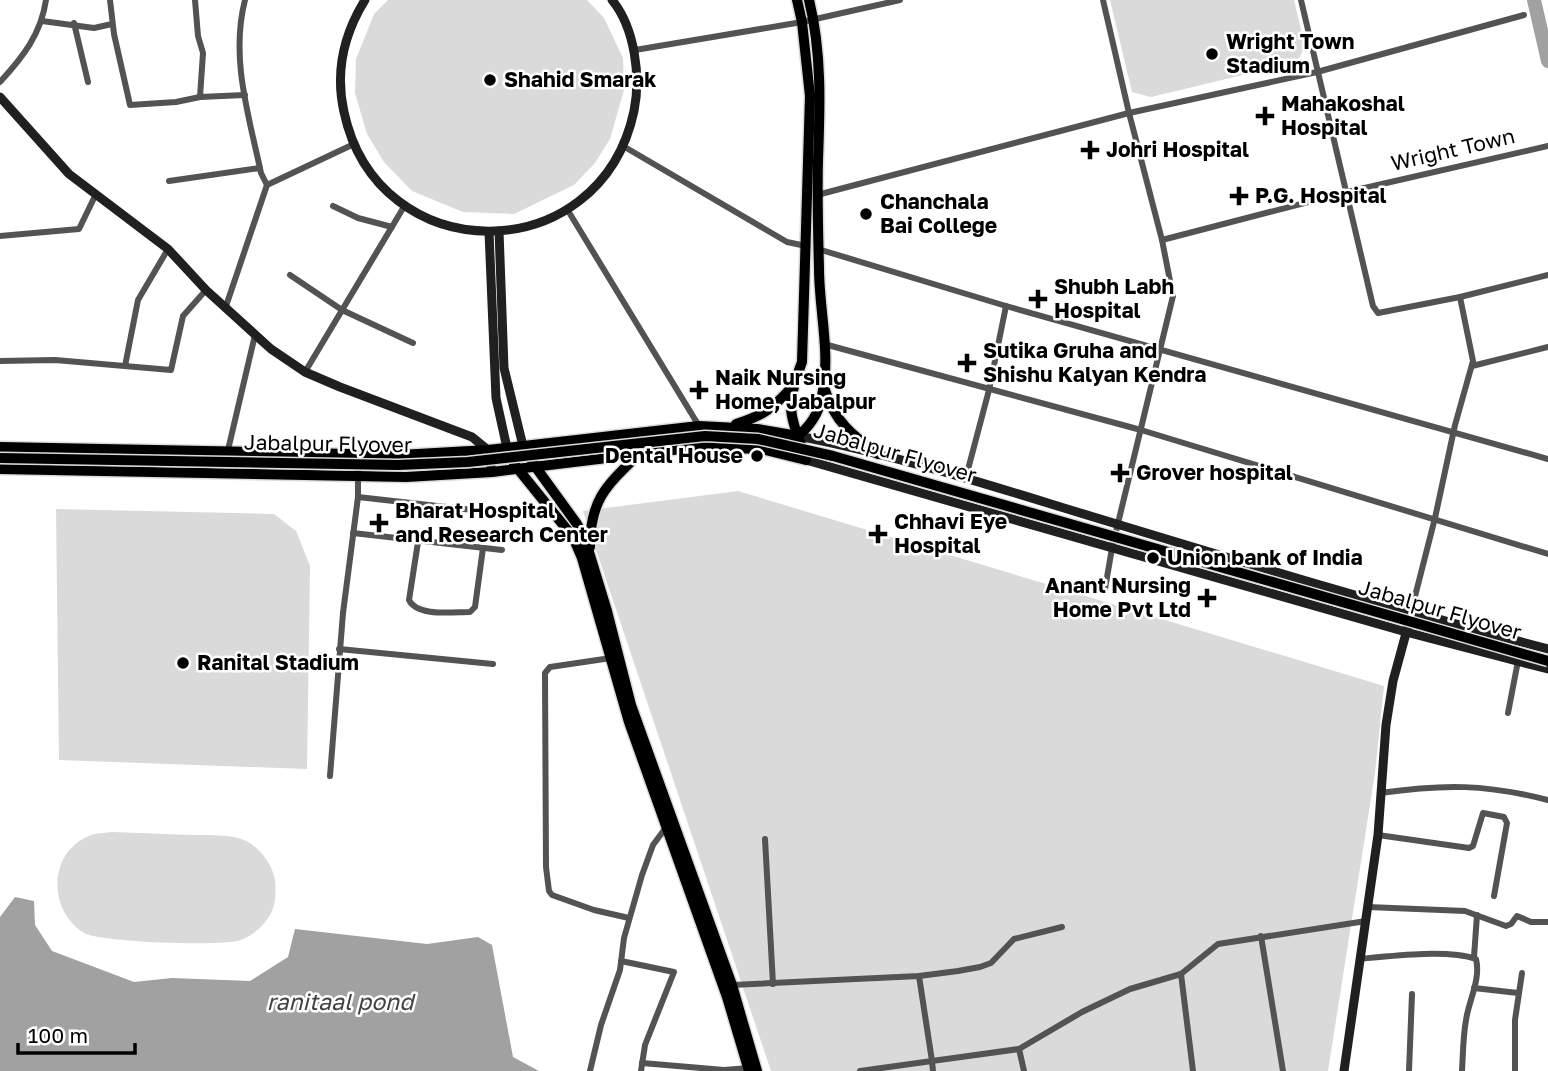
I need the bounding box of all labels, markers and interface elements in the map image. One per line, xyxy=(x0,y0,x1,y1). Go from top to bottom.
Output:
place label: Wright Town Stadium xyxy=(1226,28,1354,78)
marker: Wright Town Stadium xyxy=(1204,46,1220,62)
place label: Shahid Smarak xyxy=(504,66,656,92)
marker: Shahid Smarak xyxy=(482,72,498,88)
place label: Mahakoshal Hospital xyxy=(1281,90,1405,140)
marker: Mahakoshal Hospital xyxy=(1255,106,1275,126)
street label: Wright Town xyxy=(1388,122,1517,176)
place label: Johri Hospital xyxy=(1106,136,1249,162)
marker: Johri Hospital xyxy=(1080,140,1100,160)
place label: P.G. Hospital xyxy=(1255,182,1387,208)
marker: P.G. Hospital xyxy=(1229,186,1249,206)
place label: Chanchala Bai College xyxy=(880,188,997,238)
marker: Chanchala Bai College xyxy=(858,206,874,222)
place label: Shubh Labh Hospital xyxy=(1054,273,1174,323)
marker: Shubh Labh Hospital xyxy=(1028,289,1048,309)
place label: Sutika Gruha and Shishu Kalyan Kendra xyxy=(983,337,1206,387)
marker: Sutika Gruha and Shishu Kalyan Kendra xyxy=(957,353,977,373)
place label: Naik Nursing Home, Jabalpur xyxy=(715,364,876,414)
marker: Naik Nursing Home, Jabalpur xyxy=(689,380,709,400)
street label: Jabalpur Flyover xyxy=(811,416,980,488)
street label: Jabalpur Flyover xyxy=(244,429,412,457)
place label: Dental House xyxy=(605,442,743,468)
marker: Dental House xyxy=(749,448,765,464)
place label: Grover hospital xyxy=(1136,459,1293,485)
marker: Grover hospital xyxy=(1110,463,1130,483)
place label: Bharat Hospital and Research Center xyxy=(395,497,608,547)
place label: Chhavi Eye Hospital xyxy=(894,508,1007,558)
marker: Bharat Hospital and Research Center xyxy=(369,513,389,533)
marker: Chhavi Eye Hospital xyxy=(868,524,888,544)
place label: Union bank of India xyxy=(1167,544,1363,570)
marker: Union bank of India xyxy=(1145,550,1161,566)
place label: Anant Nursing Home Pvt Ltd xyxy=(1045,572,1191,622)
street label: Jabalpur Flyover xyxy=(1356,573,1525,645)
marker: Anant Nursing Home Pvt Ltd xyxy=(1197,588,1217,608)
place label: Ranital Stadium xyxy=(197,649,359,675)
marker: Ranital Stadium xyxy=(175,655,191,671)
water label: ranitaal pond xyxy=(267,987,416,1015)
scale bar xyxy=(18,1012,135,1056)
text: 100 m xyxy=(28,1022,88,1048)

